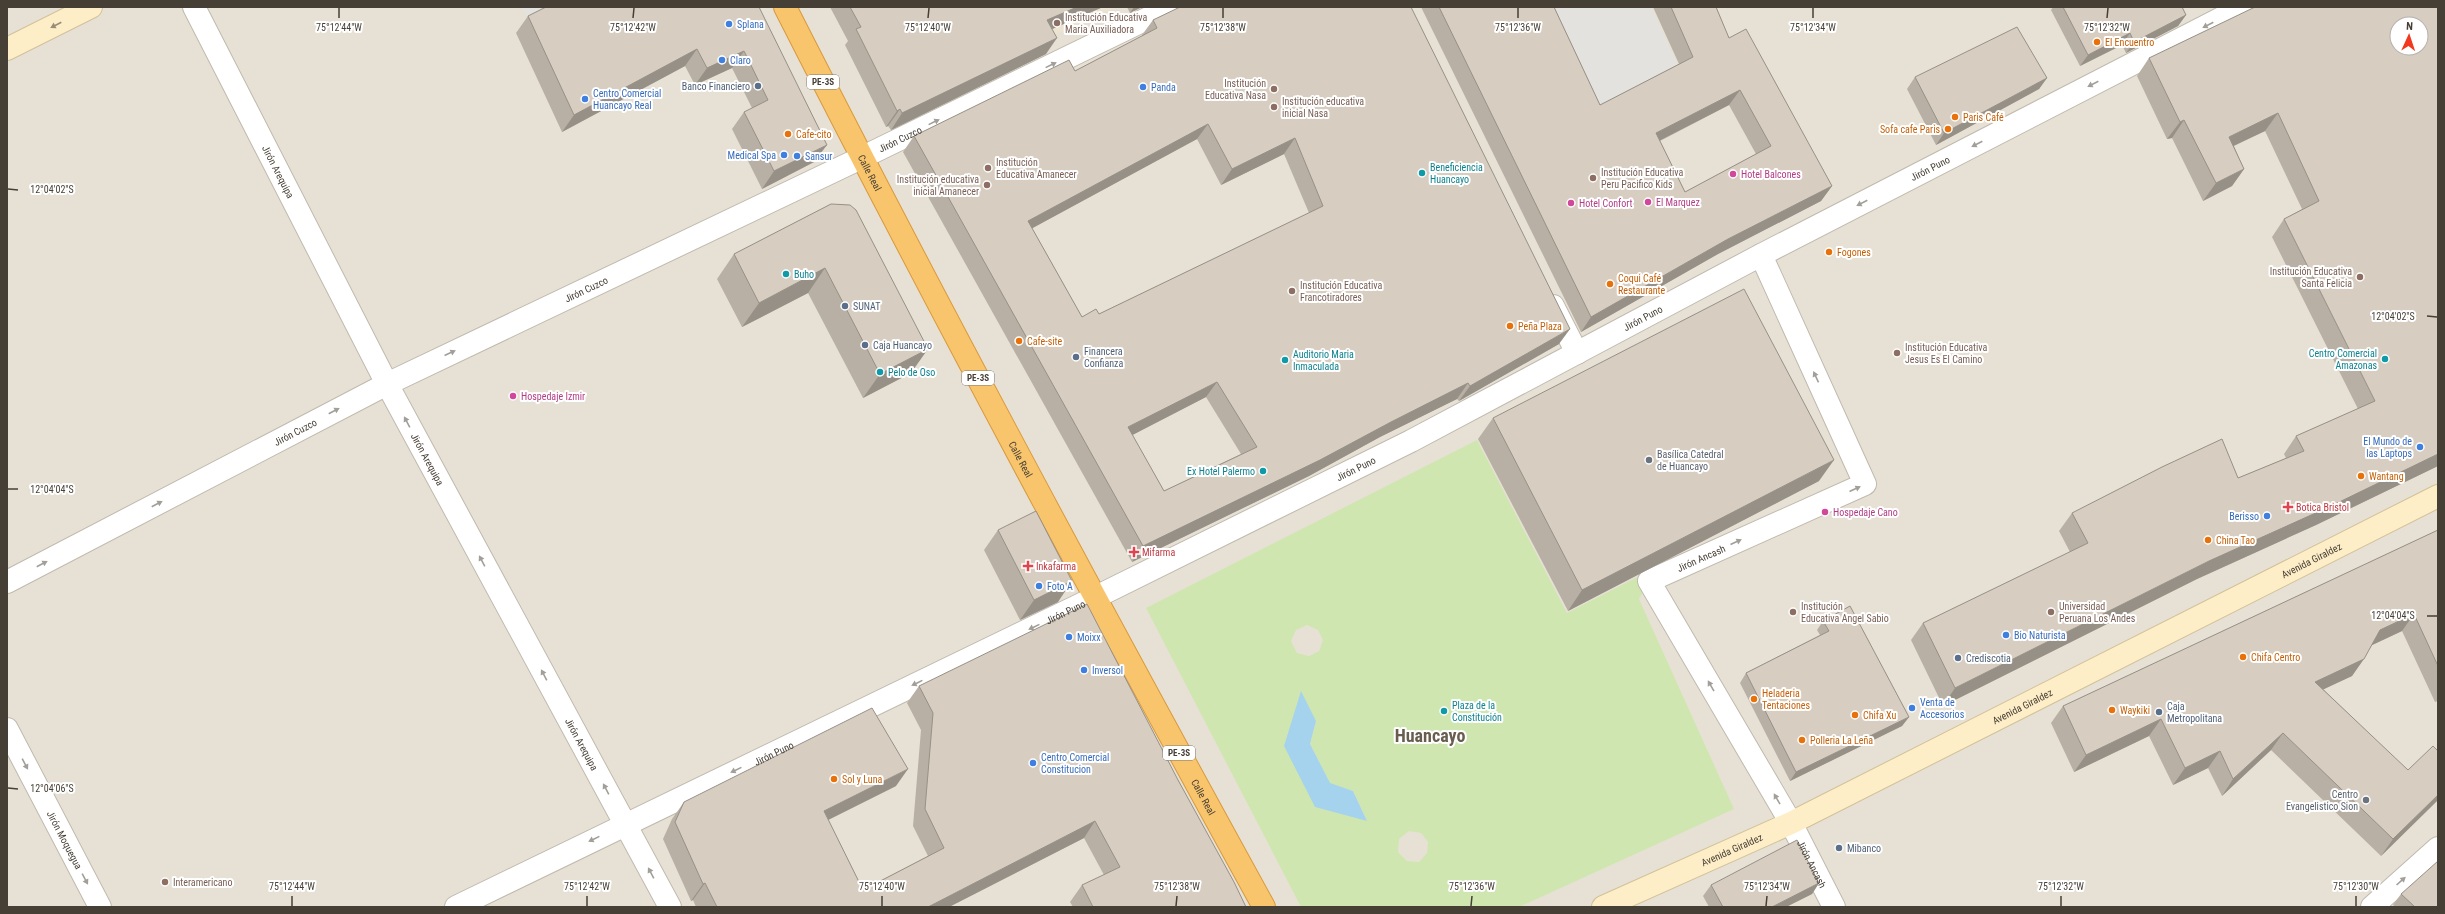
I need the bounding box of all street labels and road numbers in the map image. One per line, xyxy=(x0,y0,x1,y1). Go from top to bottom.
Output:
road number: PE-3S xyxy=(807,75,839,89)
street label: Jirón Cuzco xyxy=(877,124,924,155)
street label: Jirón Arequipa xyxy=(260,144,296,200)
street label: Calle Real xyxy=(856,153,883,193)
street label: Jirón Puno xyxy=(1909,154,1952,183)
street label: Jirón Cuzco xyxy=(563,275,610,305)
street label: Jirón Puno xyxy=(1622,303,1664,333)
road number: PE-3S xyxy=(962,371,994,385)
street label: Jirón Cuzco xyxy=(272,417,319,448)
street label: Jirón Arequipa xyxy=(409,431,446,488)
street label: Calle Real xyxy=(1006,440,1035,479)
street label: Jirón Puno xyxy=(1334,454,1377,483)
street label: Avenida Giraldez xyxy=(2280,541,2343,580)
street label: Jirón Ancash xyxy=(1675,543,1727,574)
street label: Jirón Puno xyxy=(1044,598,1087,627)
street label: Avenida Giraldez xyxy=(1991,687,2054,726)
street label: Jirón Arequipa xyxy=(563,716,600,772)
street label: Jirón Puno xyxy=(752,739,795,768)
road number: PE-3S xyxy=(1163,746,1195,760)
street label: Calle Real xyxy=(1189,777,1217,817)
street label: Jirón Moquegua xyxy=(45,809,84,871)
street label: Avenida Giraldez xyxy=(1700,831,1764,868)
street label: Jirón Ancash xyxy=(1795,839,1828,890)

